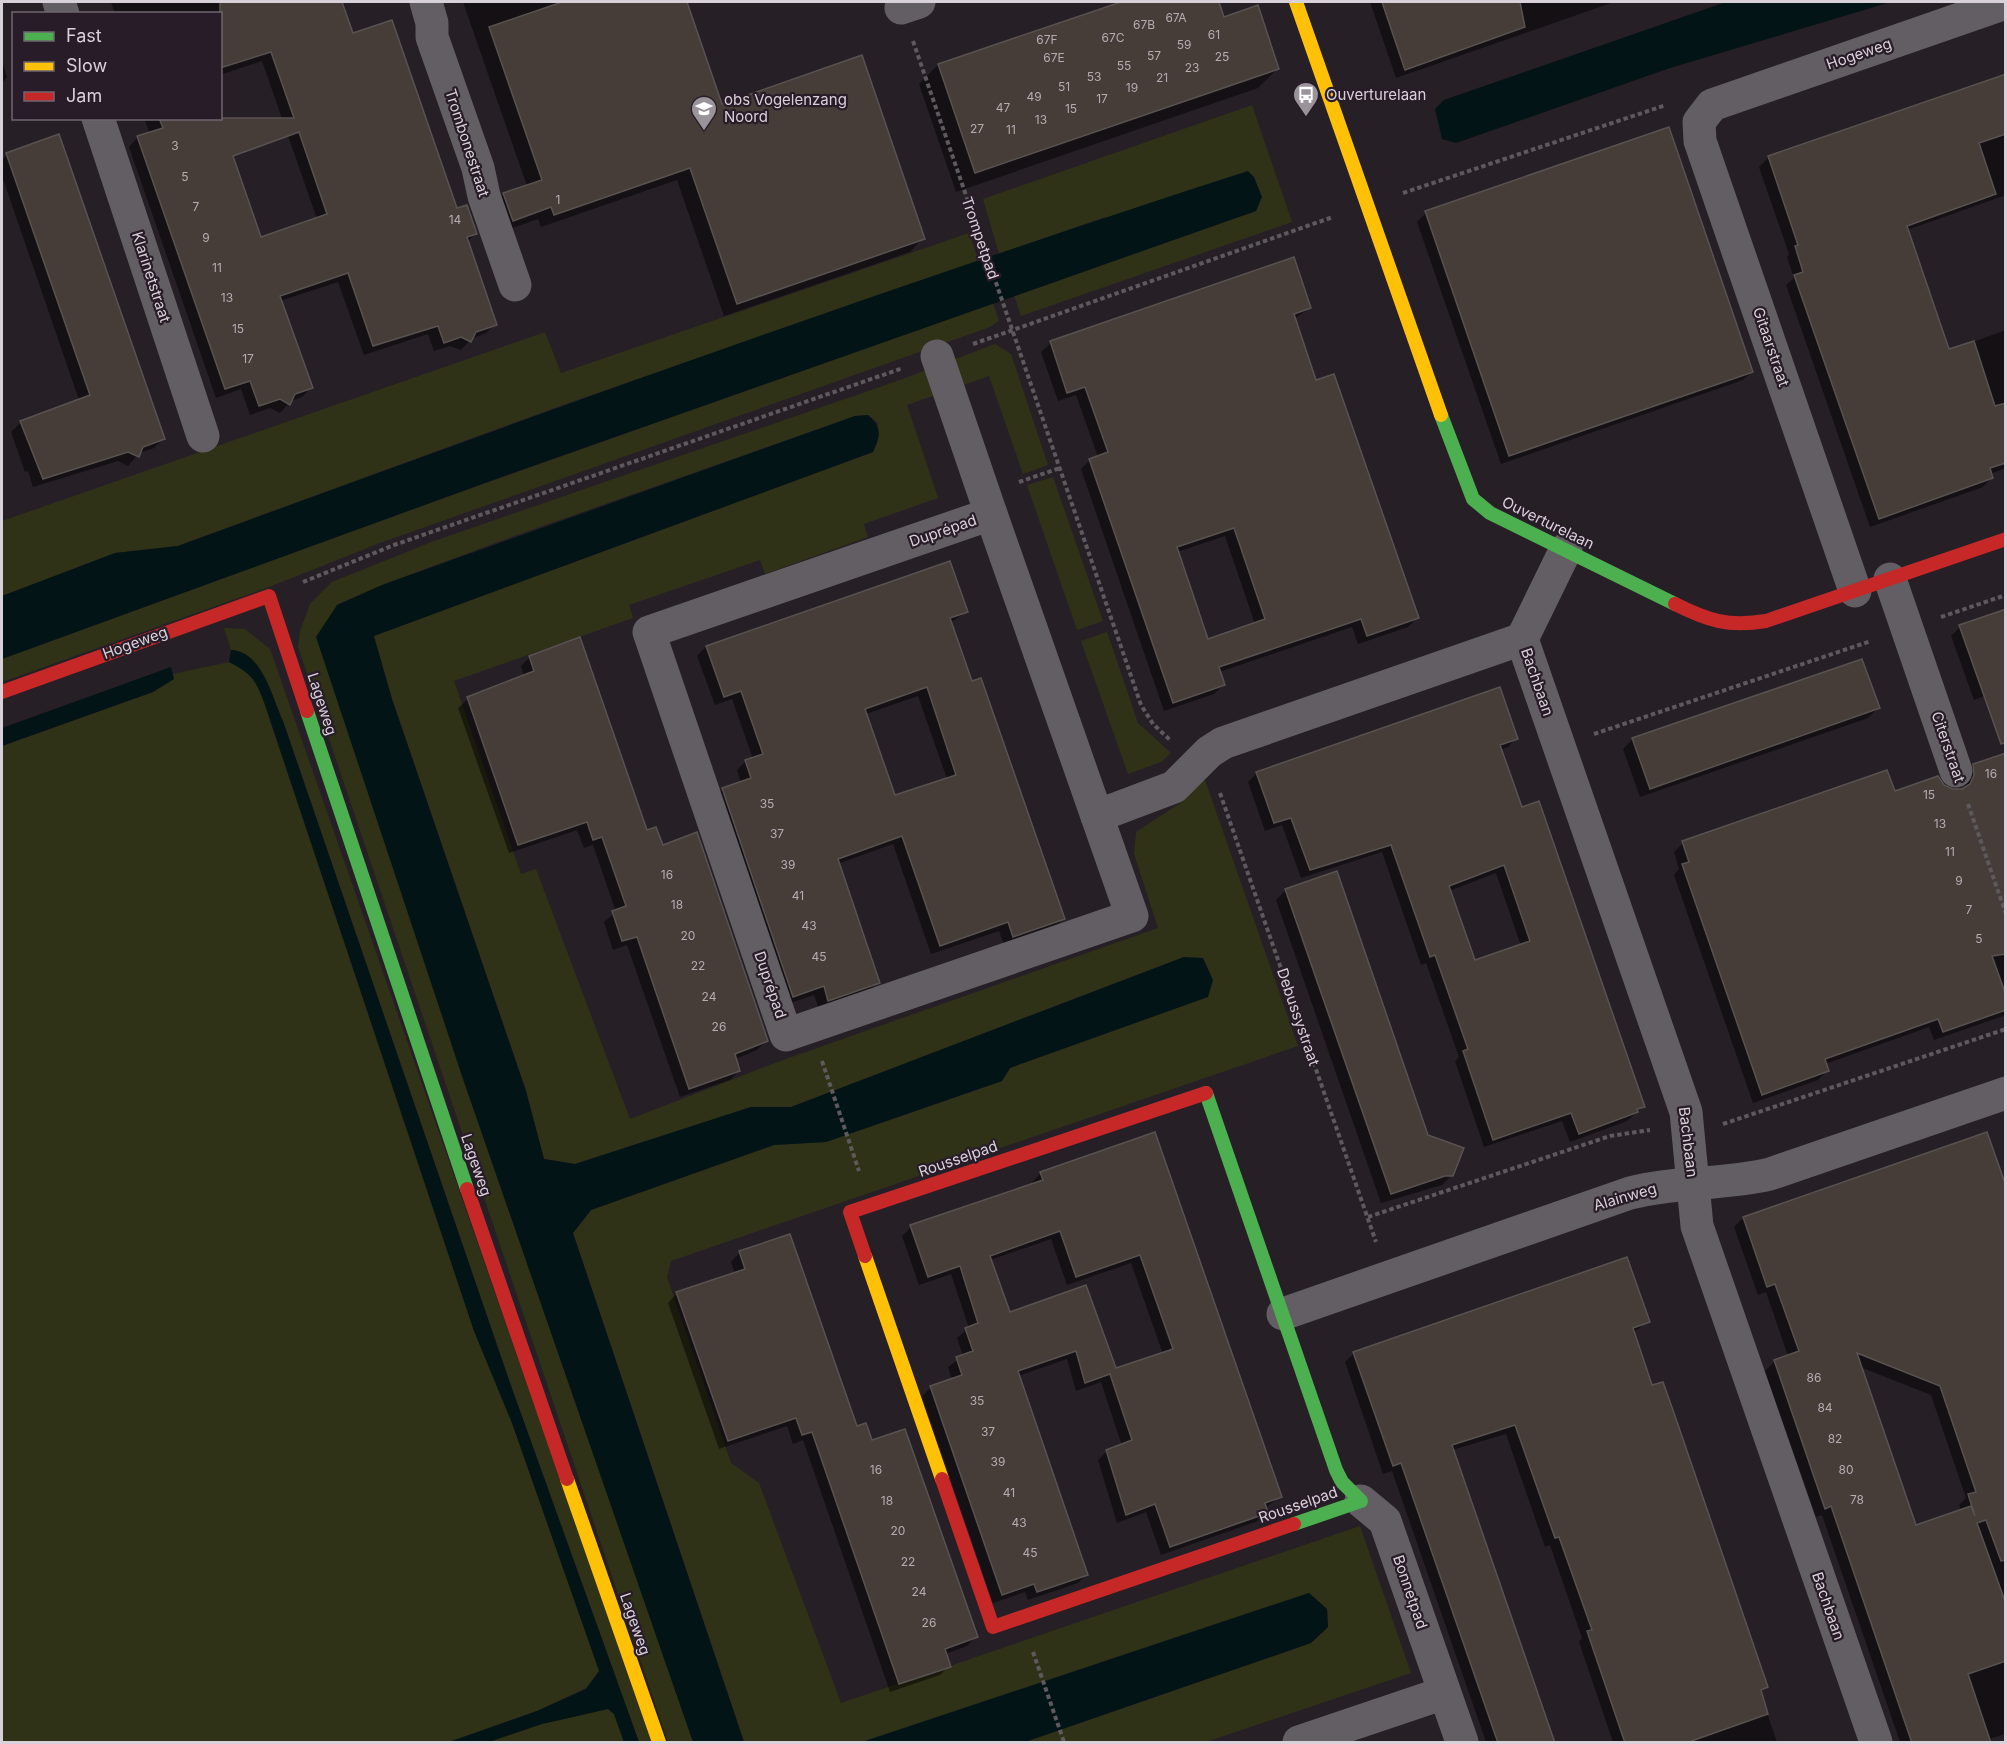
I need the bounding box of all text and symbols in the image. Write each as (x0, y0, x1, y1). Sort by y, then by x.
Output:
house number: 67A (1165, 10, 1187, 25)
legend (12, 12, 222, 120)
house number: 67B (1133, 17, 1155, 32)
text: Fast (66, 25, 102, 46)
house number: 61 (1208, 27, 1220, 42)
house number: 67C (1102, 30, 1125, 45)
house number: 67F (1036, 32, 1058, 47)
street label: Hogeweg (1824, 34, 1894, 74)
house number: 59 (1177, 37, 1191, 52)
house number: 57 (1147, 48, 1161, 63)
house number: 25 (1215, 49, 1229, 64)
house number: 67E (1043, 50, 1065, 65)
text: Slow (66, 55, 107, 76)
house number: 55 (1117, 58, 1131, 73)
house number: 23 (1185, 60, 1199, 75)
house number: 53 (1087, 69, 1101, 84)
house number: 21 (1156, 70, 1168, 85)
house number: 51 (1058, 79, 1070, 94)
house number: 19 (1126, 80, 1138, 95)
bus stop icon: Ouverturelaan (1291, 80, 1321, 118)
text: Jam (66, 85, 102, 106)
place label: Ouverturelaan (1326, 85, 1426, 104)
street label: Trombonestraat (441, 86, 494, 199)
house number: 49 (1026, 89, 1042, 104)
place label: obs Vogelenzang Noord (724, 90, 847, 126)
house number: 17 (1096, 91, 1108, 106)
school or university icon: obs Vogelenzang Noord (689, 94, 719, 132)
house number: 47 (996, 100, 1010, 115)
house number: 15 (1065, 101, 1077, 116)
house number: 13 (1035, 112, 1047, 127)
house number: 27 (970, 121, 984, 136)
house number: 11 (1006, 122, 1016, 137)
house number: 3 (171, 138, 179, 153)
house number: 5 (181, 169, 189, 184)
house number: 1 (556, 192, 560, 207)
street label: Trompetpad (957, 194, 1003, 282)
house number: 7 (193, 199, 200, 214)
house number: 14 (449, 212, 462, 227)
street label: Klarinetstraat (128, 229, 175, 325)
house number: 9 (202, 230, 210, 245)
house number: 11 (212, 260, 222, 275)
house number: 13 (221, 290, 233, 305)
street label: Gitaarstraat (1749, 305, 1794, 389)
house number: 15 (232, 321, 244, 336)
house number: 17 (242, 351, 254, 366)
street label: Ouverturelaan (1499, 492, 1597, 553)
street label: Duprépad (907, 510, 979, 551)
street label: Hogeweg (100, 622, 170, 663)
street label: Bachbaan (1517, 645, 1558, 718)
street label: Lageweg (303, 670, 341, 737)
street label: Citerstraat (1927, 709, 1970, 785)
house number: 16 (1985, 766, 1997, 781)
house number: 15 (1923, 787, 1935, 802)
house number: 35 (760, 796, 774, 811)
house number: 13 (1934, 816, 1946, 831)
house number: 37 (770, 826, 784, 841)
house number: 11 (1945, 844, 1955, 859)
house number: 39 (781, 857, 795, 872)
house number: 16 (661, 867, 673, 882)
house number: 9 (1955, 873, 1963, 888)
house number: 41 (792, 888, 804, 903)
house number: 18 (671, 897, 683, 912)
house number: 7 (1966, 902, 1973, 917)
house number: 43 (801, 918, 817, 933)
house number: 20 (681, 928, 695, 943)
house number: 5 (1975, 931, 1983, 946)
street label: Duprépad (750, 949, 791, 1021)
house number: 45 (811, 949, 827, 964)
house number: 22 (691, 958, 705, 973)
street label: Debussystraat (1273, 965, 1324, 1068)
house number: 24 (702, 989, 717, 1004)
house number: 26 (712, 1019, 726, 1034)
street label: Bachbaan (1675, 1106, 1702, 1178)
street label: Lageweg (457, 1131, 496, 1198)
street label: Rousselpad (916, 1136, 1000, 1181)
street label: Alainweg (1591, 1178, 1659, 1215)
house number: 86 (1807, 1370, 1821, 1385)
house number: 35 (970, 1393, 984, 1408)
house number: 84 (1817, 1400, 1833, 1415)
house number: 37 (981, 1424, 995, 1439)
house number: 82 (1828, 1431, 1842, 1446)
house number: 39 (991, 1454, 1005, 1469)
house number: 16 (870, 1462, 882, 1477)
house number: 80 (1839, 1462, 1854, 1477)
street label: Rousselpad (1256, 1482, 1340, 1527)
house number: 41 (1003, 1485, 1015, 1500)
house number: 78 (1850, 1492, 1864, 1507)
house number: 18 (881, 1493, 893, 1508)
house number: 43 (1011, 1515, 1027, 1530)
house number: 20 (891, 1523, 905, 1538)
house number: 45 (1022, 1545, 1038, 1560)
street label: Bonnetpad (1389, 1552, 1432, 1631)
house number: 22 (901, 1554, 915, 1569)
street label: Bachbaan (1808, 1569, 1849, 1642)
house number: 24 (912, 1584, 927, 1599)
street label: Lageweg (616, 1590, 655, 1657)
house number: 26 (922, 1615, 936, 1630)

